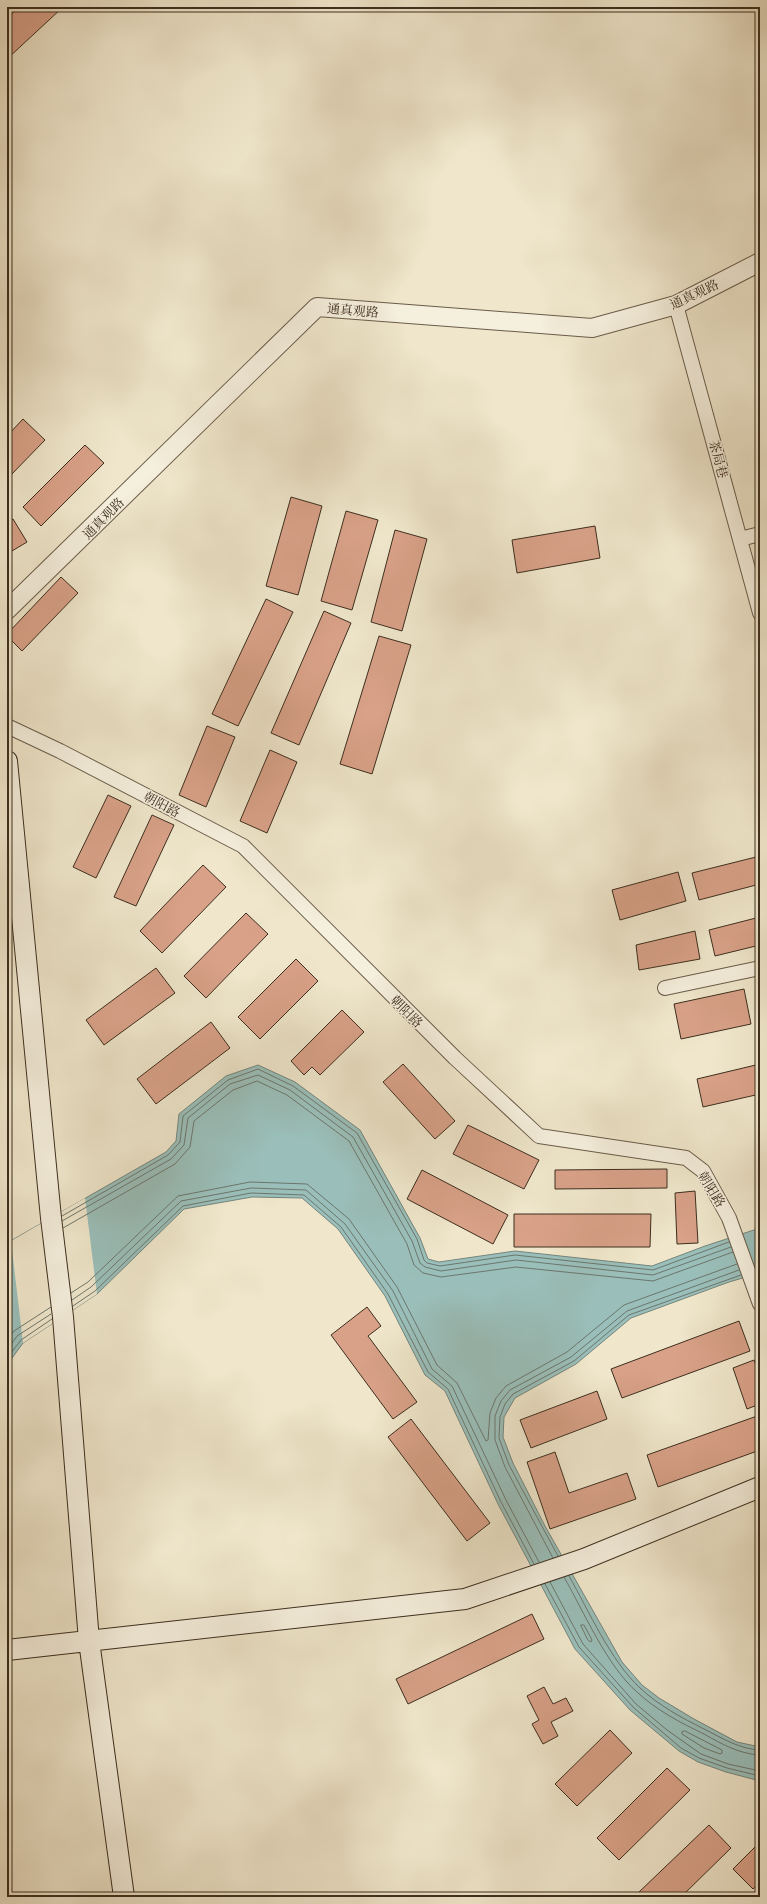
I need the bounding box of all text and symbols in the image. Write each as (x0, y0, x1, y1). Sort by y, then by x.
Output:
street label: 通真观路 (667, 277, 721, 312)
street label: 通真观路 (326, 301, 380, 320)
street label: 茶局巷 (706, 438, 731, 480)
street label: 通真观路 (80, 495, 127, 542)
street label: 朝阳路 (141, 789, 183, 820)
street label: 朝阳路 (388, 992, 426, 1030)
street label: 朝阳路 (695, 1169, 728, 1210)

